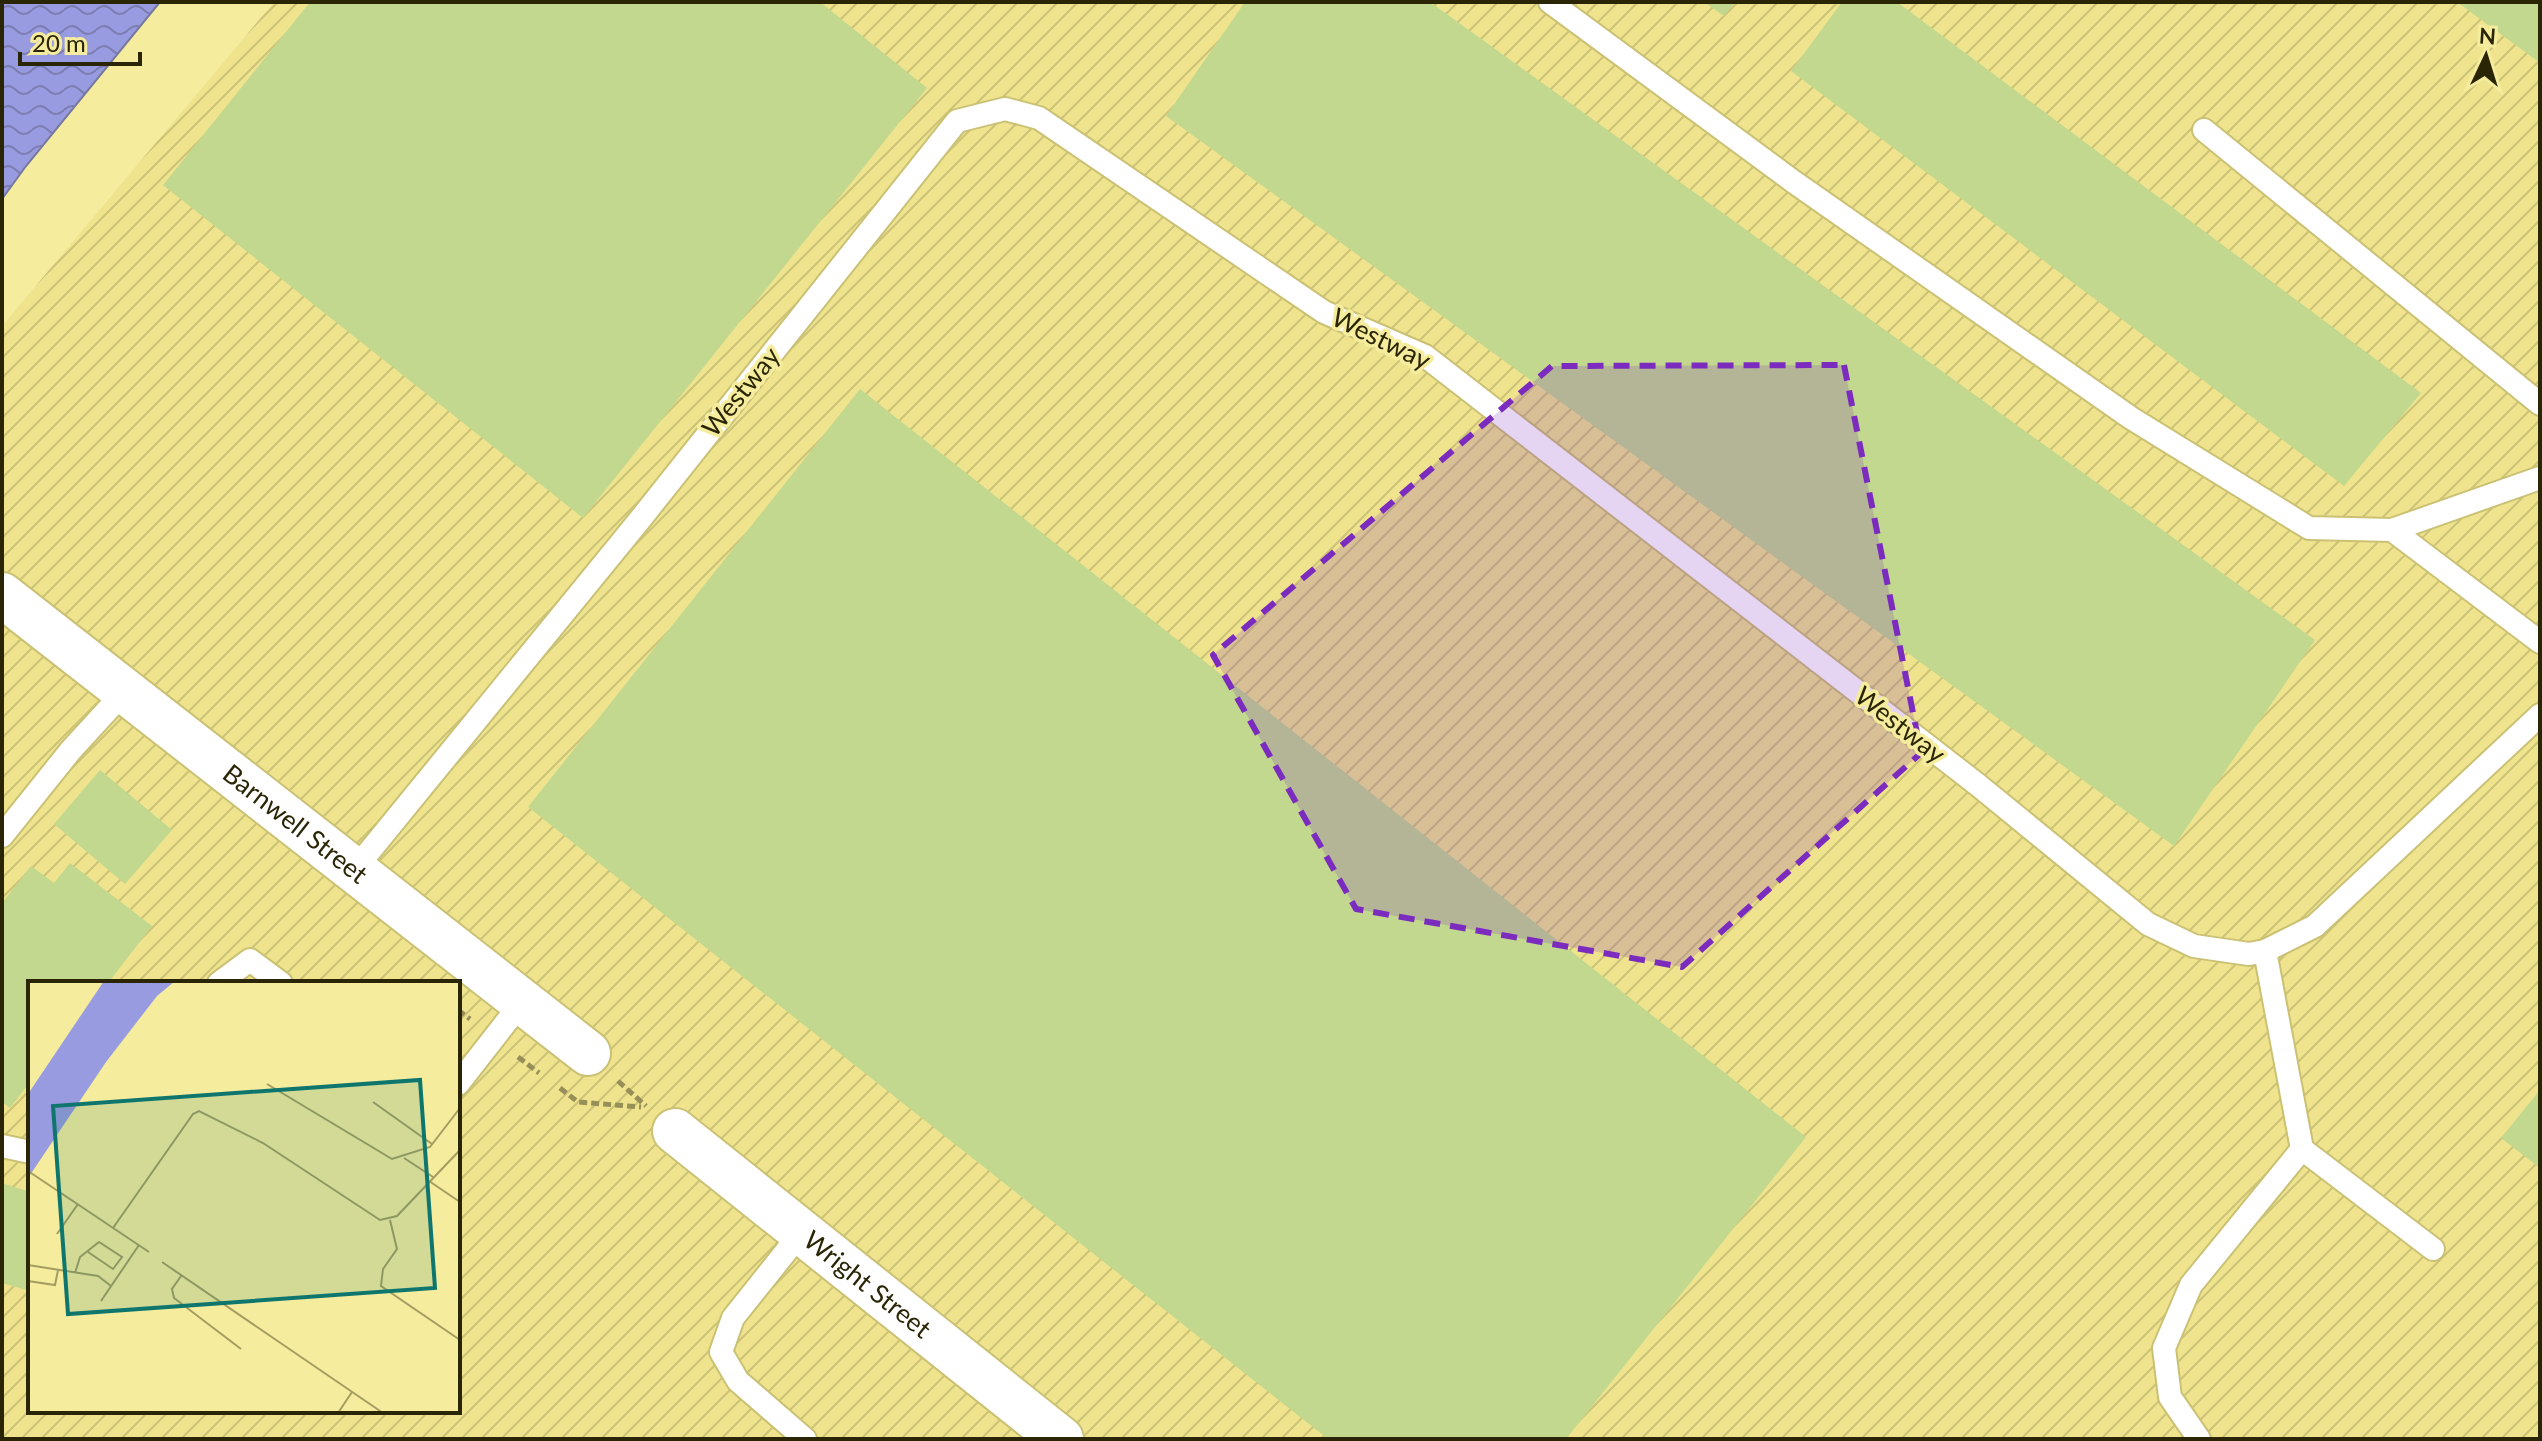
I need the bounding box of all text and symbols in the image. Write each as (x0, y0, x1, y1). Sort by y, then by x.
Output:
scale bar (20, 16, 140, 66)
north arrow (2446, 16, 2526, 96)
text: N (2478, 21, 2497, 50)
text: 20 m (32, 28, 86, 57)
street label: Westway (1327, 300, 1437, 376)
street label: Westway (694, 340, 786, 443)
street label: Westway (1849, 679, 1953, 770)
street label: Barnwell Street (217, 757, 375, 890)
inset map (28, 981, 460, 1413)
street label: Wright Street (798, 1223, 939, 1345)

